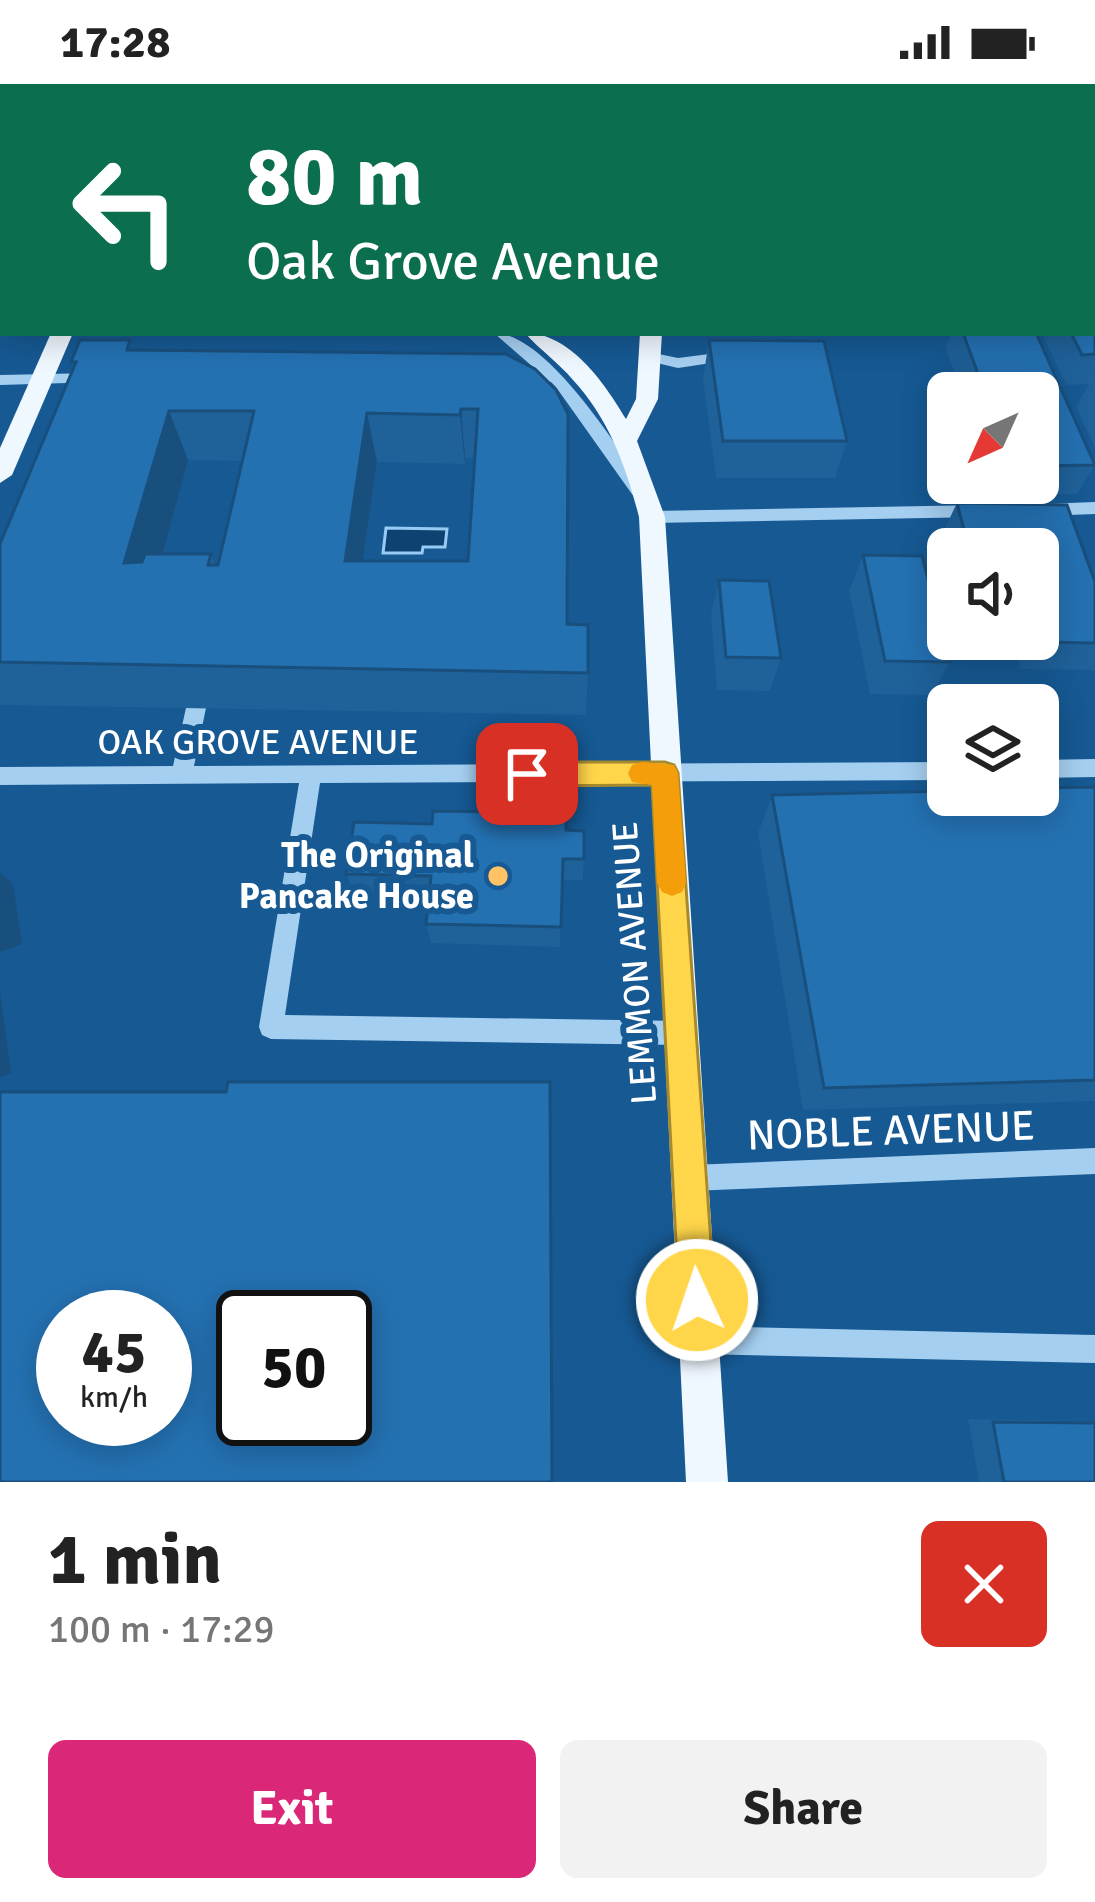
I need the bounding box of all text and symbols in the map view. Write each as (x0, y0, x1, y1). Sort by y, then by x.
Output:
text: 17:28 (60, 15, 170, 70)
text: 80 m (246, 125, 423, 229)
icon: left (48, 132, 204, 288)
text: Oak Grove Avenue (246, 228, 660, 295)
north arrow (927, 372, 1059, 504)
map controls (927, 372, 1059, 816)
button: sound (927, 528, 1059, 660)
button: layers (927, 684, 1059, 816)
street label: OAK GROVE AVENUE (97, 720, 419, 765)
pin (476, 723, 578, 825)
icon: arrive (494, 741, 560, 807)
street label: LEMMON AVENUE (603, 820, 667, 1106)
place label: The Original Pancake House (239, 833, 474, 919)
marker: The Original Pancake House (485, 863, 511, 889)
street label: NOBLE AVENUE (746, 1100, 1036, 1162)
position arrow (634, 1237, 760, 1363)
speed limit sign: 50 (216, 1290, 372, 1446)
text: 45 (82, 1316, 146, 1390)
text: km/h (80, 1379, 148, 1416)
text: 1 min (48, 1515, 222, 1604)
button: close (921, 1521, 1047, 1647)
text: 100 m · 17:29 (48, 1605, 275, 1653)
button: Exit (48, 1740, 536, 1878)
button: Share (560, 1740, 1047, 1878)

